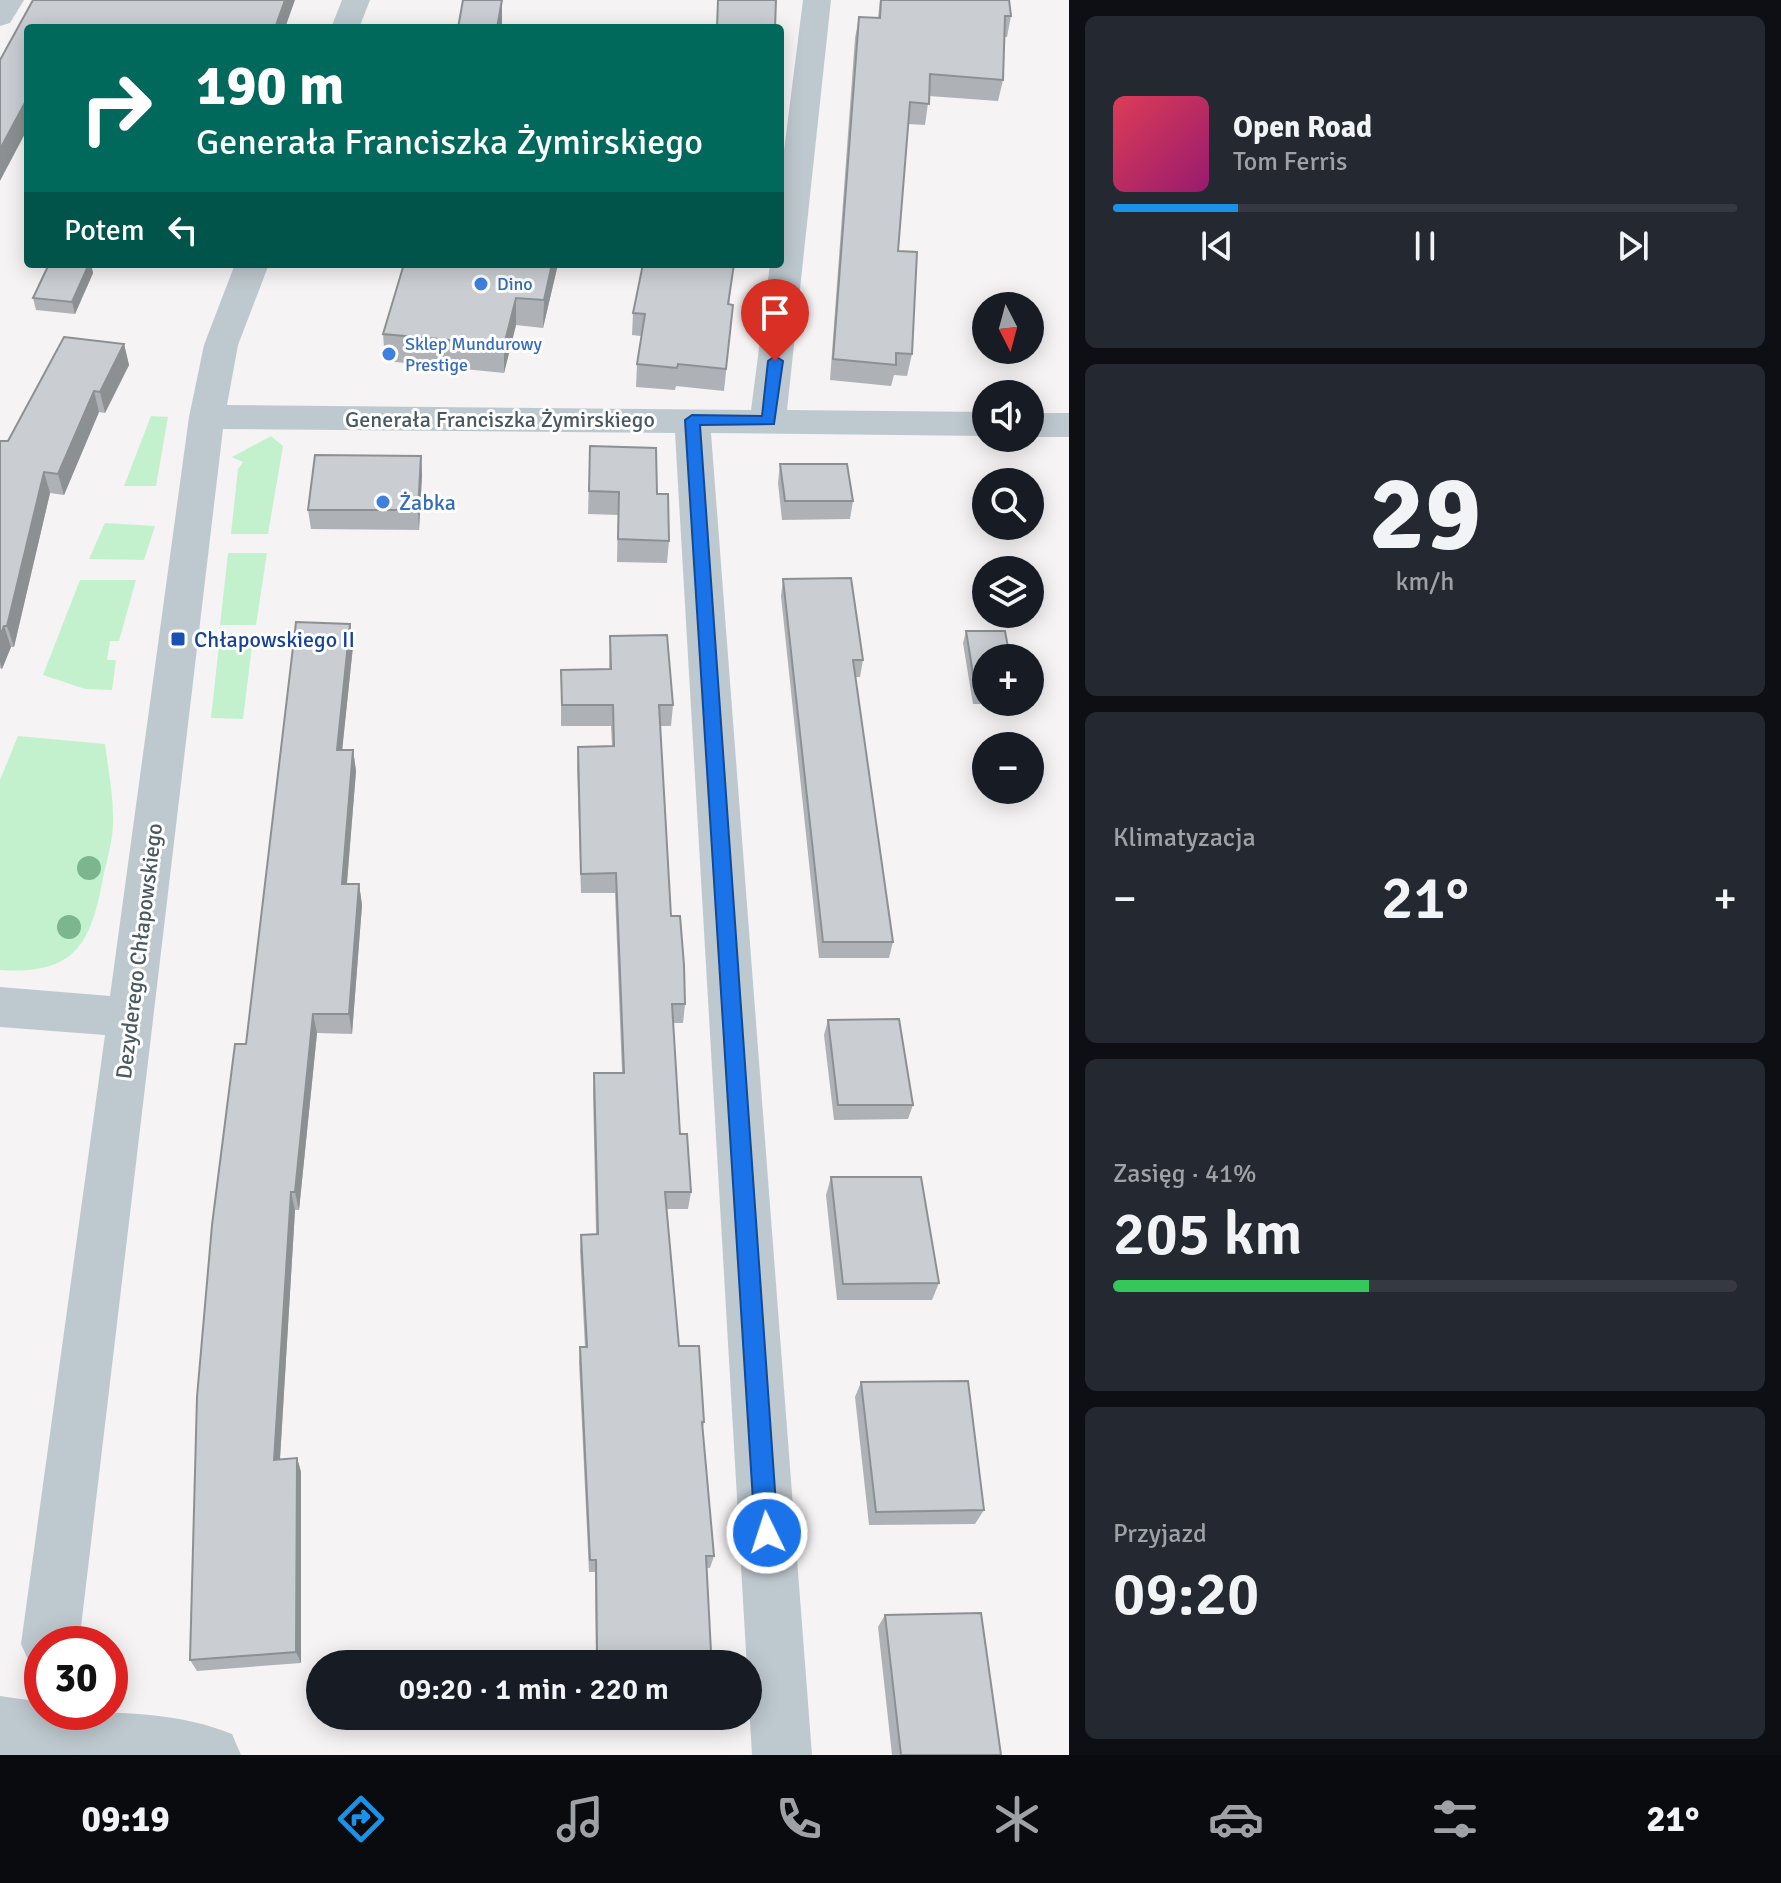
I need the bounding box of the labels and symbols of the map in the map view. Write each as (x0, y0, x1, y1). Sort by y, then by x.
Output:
place label: Dino (497, 273, 533, 295)
marker: Dino (472, 275, 490, 293)
pin (741, 279, 809, 361)
north arrow (972, 292, 1044, 364)
place label: Sklep Mundurowy Prestige (405, 333, 542, 376)
marker: Sklep Mundurowy Prestige (380, 345, 398, 363)
street label: Generała Franciszka Żymirskiego (345, 406, 655, 433)
place label: Żabka (399, 489, 456, 516)
marker: Żabka (374, 493, 392, 511)
place label: Chłapowskiego II (194, 626, 355, 653)
marker: Chłapowskiego II (169, 630, 187, 648)
street label: Dezyderego Chłapowskiego (110, 822, 168, 1080)
position arrow (725, 1491, 809, 1575)
speed limit sign: 30 (24, 1626, 128, 1730)

